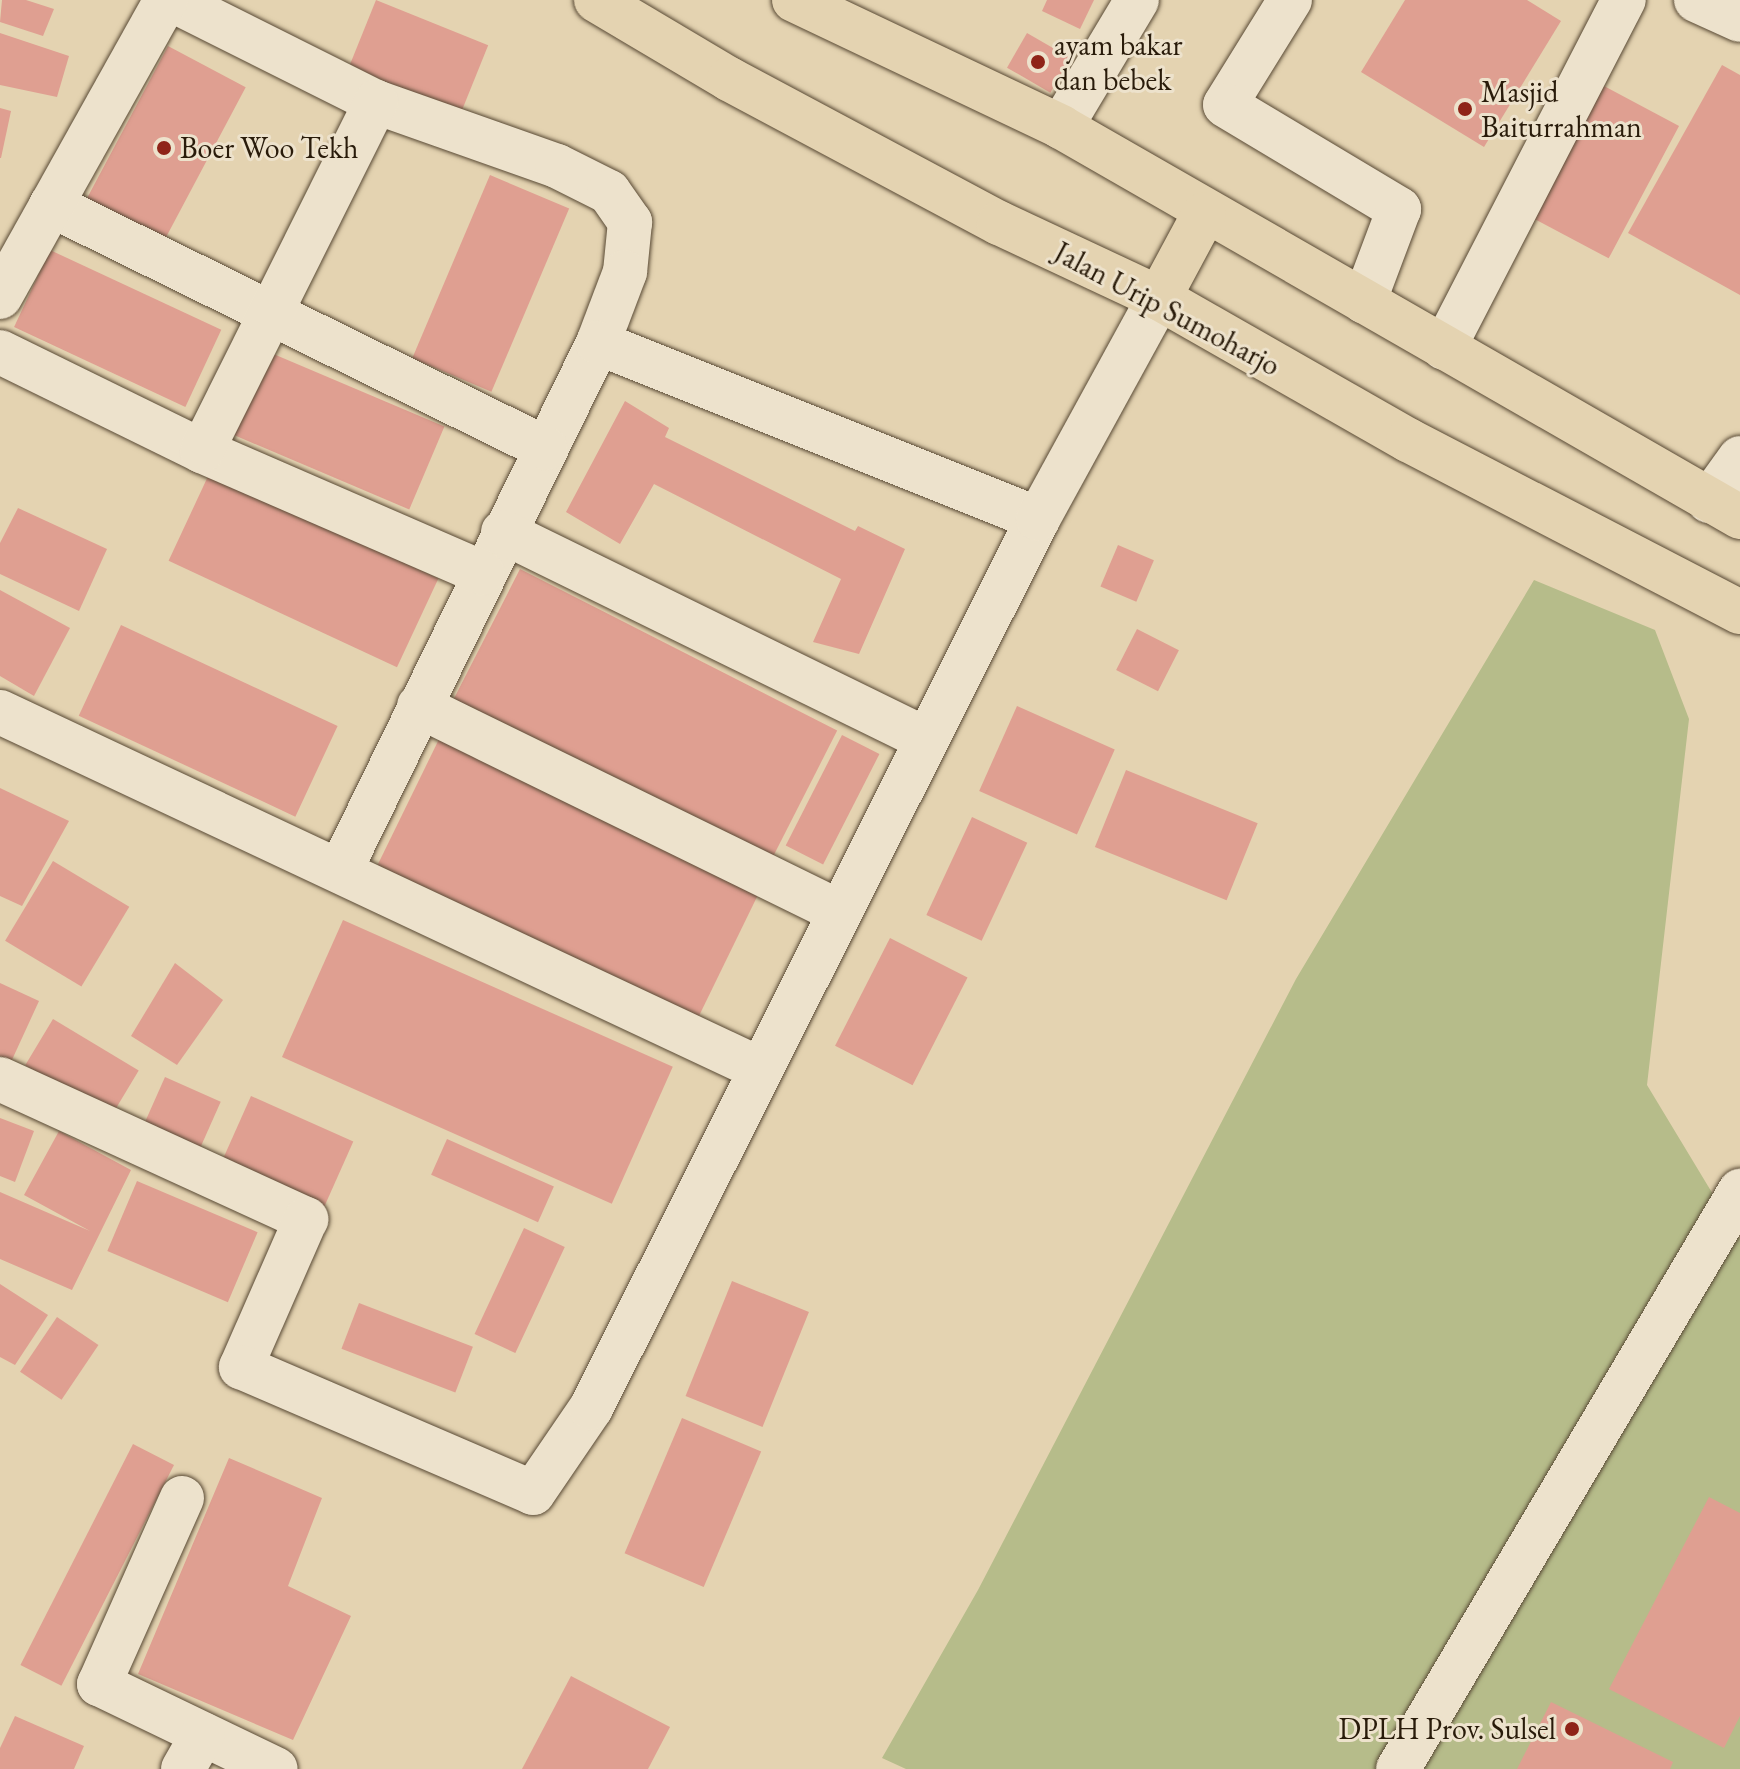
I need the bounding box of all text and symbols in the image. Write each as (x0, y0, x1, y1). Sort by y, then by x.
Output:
place label: ayam bakar dan bebek (1054, 27, 1183, 98)
marker: ayam bakar dan bebek (1029, 53, 1047, 71)
place label: Masjid Baiturrahman (1481, 74, 1642, 144)
marker: Masjid Baiturrahman (1456, 100, 1474, 118)
place label: Boer Woo Tekh (180, 130, 359, 166)
marker: Boer Woo Tekh (155, 139, 173, 157)
street label: Jalan Urip Sumoharjo (1048, 234, 1286, 384)
place label: DPLH Prov. Sulsel (1339, 1711, 1556, 1747)
marker: DPLH Prov. Sulsel (1563, 1720, 1581, 1738)

